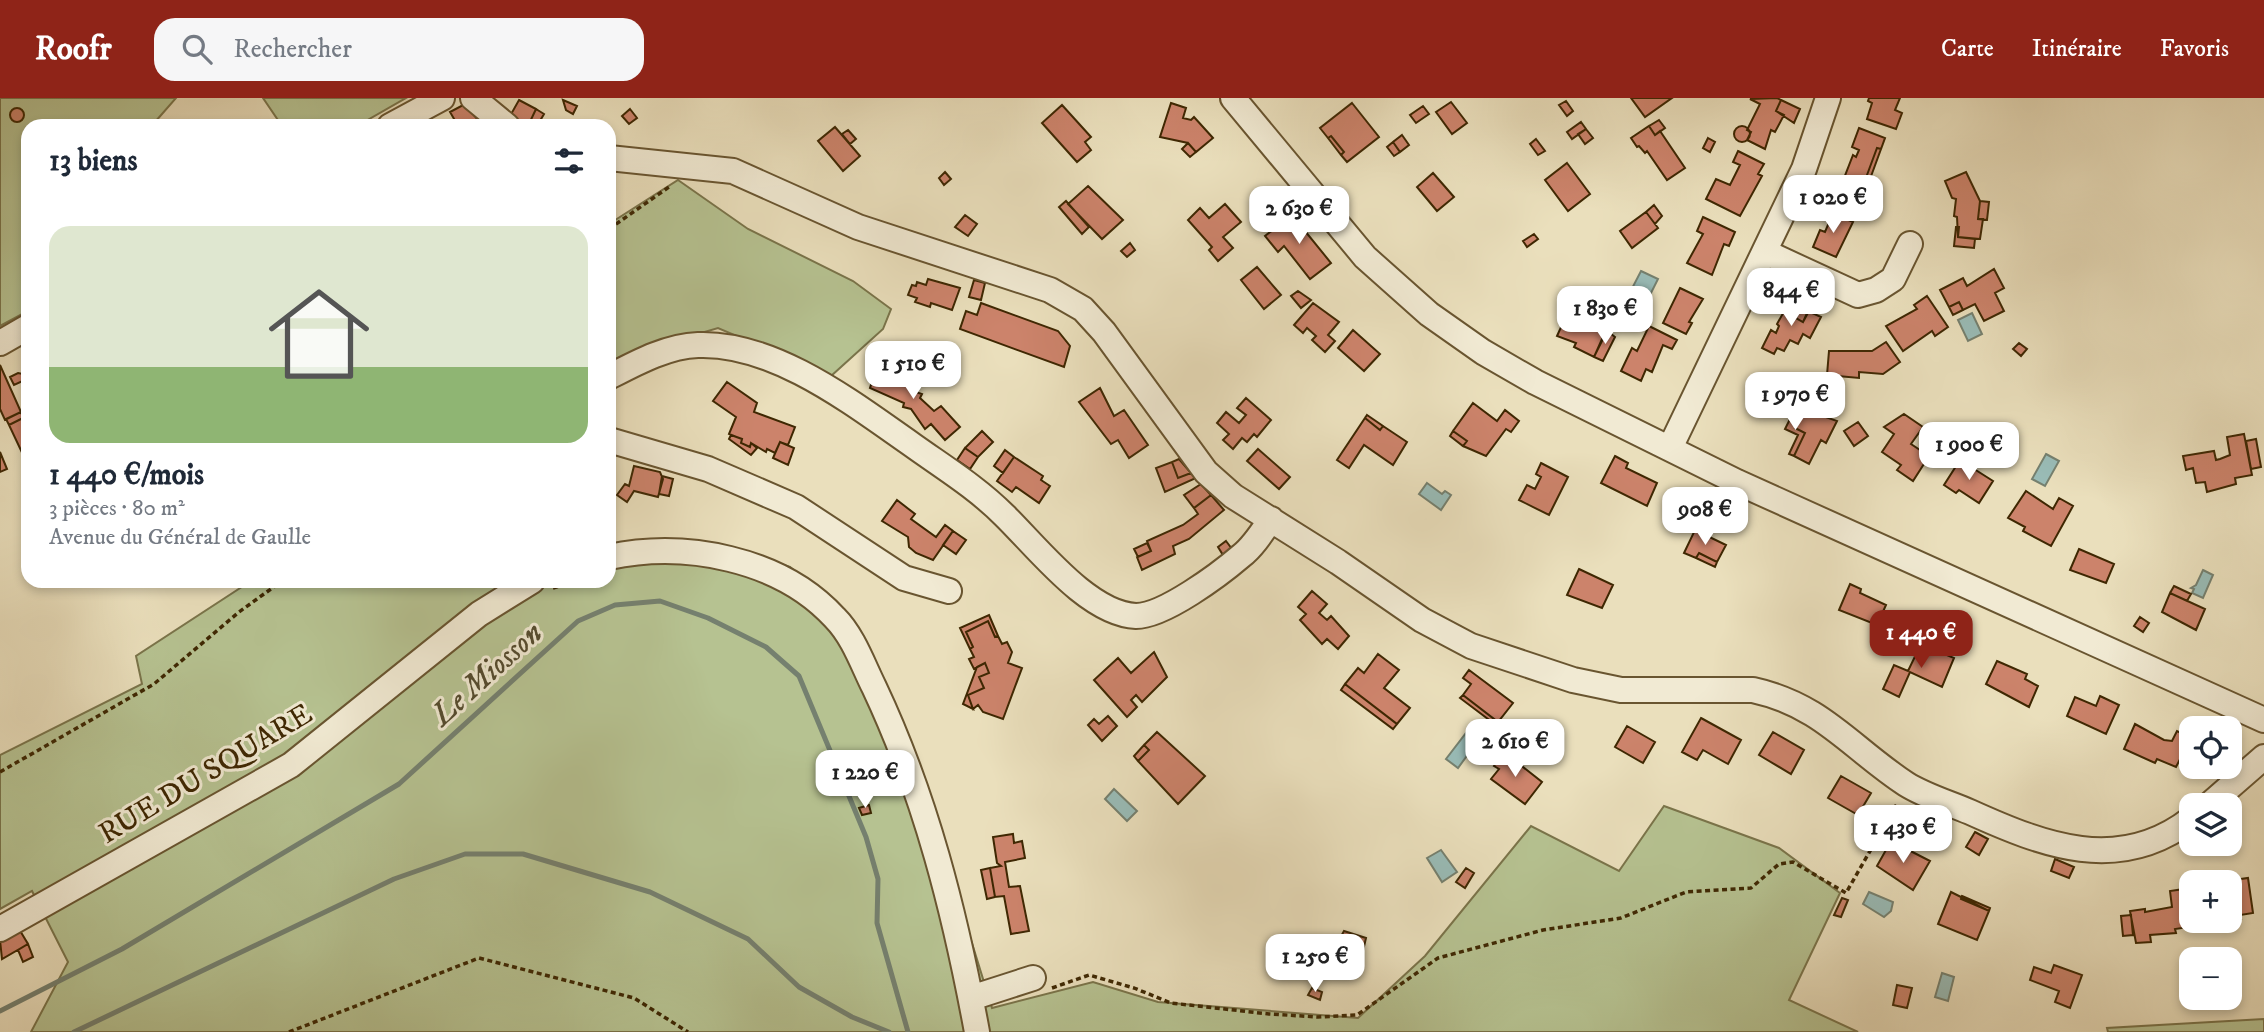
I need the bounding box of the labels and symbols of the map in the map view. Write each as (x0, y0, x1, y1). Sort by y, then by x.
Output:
pin: 1 020 € (1768, 176, 1898, 235)
pin: 2 630 € (1234, 186, 1364, 246)
pin: 844 € (1742, 268, 1840, 328)
pin: 1 830 € (1540, 286, 1670, 346)
pin: 1 510 € (848, 342, 978, 401)
pin: 1 970 € (1730, 372, 1860, 432)
pin: 1 900 € (1904, 422, 2034, 482)
pin: 908 € (1656, 488, 1754, 547)
pin: 1 440 € (1856, 610, 1986, 670)
water label: Le Miosson (422, 614, 552, 736)
street label: RUE DU SQUARE (92, 696, 319, 853)
pin: 2 610 € (1450, 720, 1580, 779)
pin: 1 220 € (800, 750, 930, 810)
pin: 1 430 € (1838, 806, 1968, 865)
pin: 1 250 € (1250, 934, 1380, 994)

